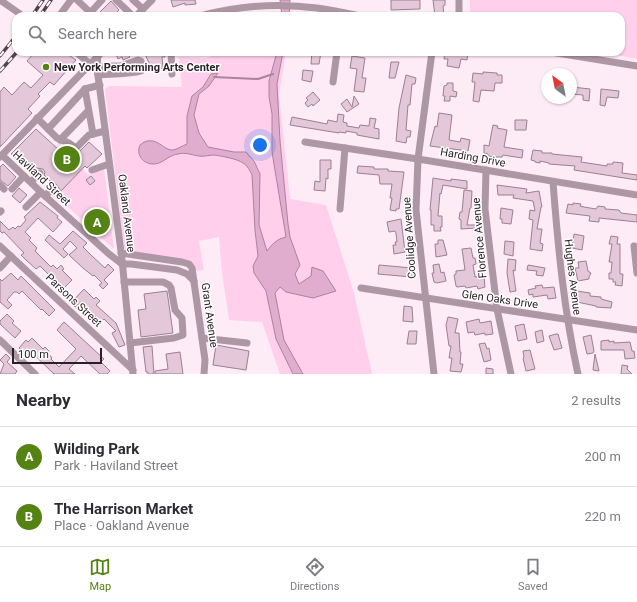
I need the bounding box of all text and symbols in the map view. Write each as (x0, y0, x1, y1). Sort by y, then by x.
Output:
search box (12, 12, 625, 56)
icon: search (26, 23, 48, 45)
text: Search here (58, 25, 137, 43)
place label: New York Performing Arts Center (54, 61, 220, 74)
marker: New York Performing Arts Center (41, 62, 51, 72)
north arrow (541, 68, 577, 104)
your location (250, 135, 270, 155)
pin: B (54, 144, 80, 174)
street label: Harding Drive (439, 145, 507, 170)
street label: Haviland Street (10, 148, 74, 209)
street label: Oakland Avenue (115, 173, 138, 253)
street label: Coolidge Avenue (400, 196, 419, 279)
street label: Florence Avenue (469, 197, 489, 279)
pin: A (84, 207, 110, 237)
street label: Hughes Avenue (561, 238, 584, 316)
street label: Parsons Street (43, 271, 105, 330)
street label: Grant Avenue (199, 282, 221, 348)
street label: Glen Oaks Drive (461, 288, 539, 311)
scale bar (12, 346, 102, 365)
text: 100 m (18, 348, 49, 361)
text: Nearby (16, 390, 71, 410)
text: 2 results (571, 393, 621, 408)
text: Wilding Park (54, 440, 139, 458)
text: A (25, 449, 33, 464)
text: 200 m (584, 449, 621, 464)
text: Park · Haviland Street (54, 458, 178, 473)
text: The Harrison Market (54, 500, 193, 518)
text: B (25, 509, 33, 524)
text: 220 m (584, 509, 621, 524)
text: Place · Oakland Avenue (54, 518, 189, 533)
tab: Map (89, 556, 111, 593)
tab: Directions (290, 556, 339, 593)
tab: Saved (518, 556, 548, 593)

